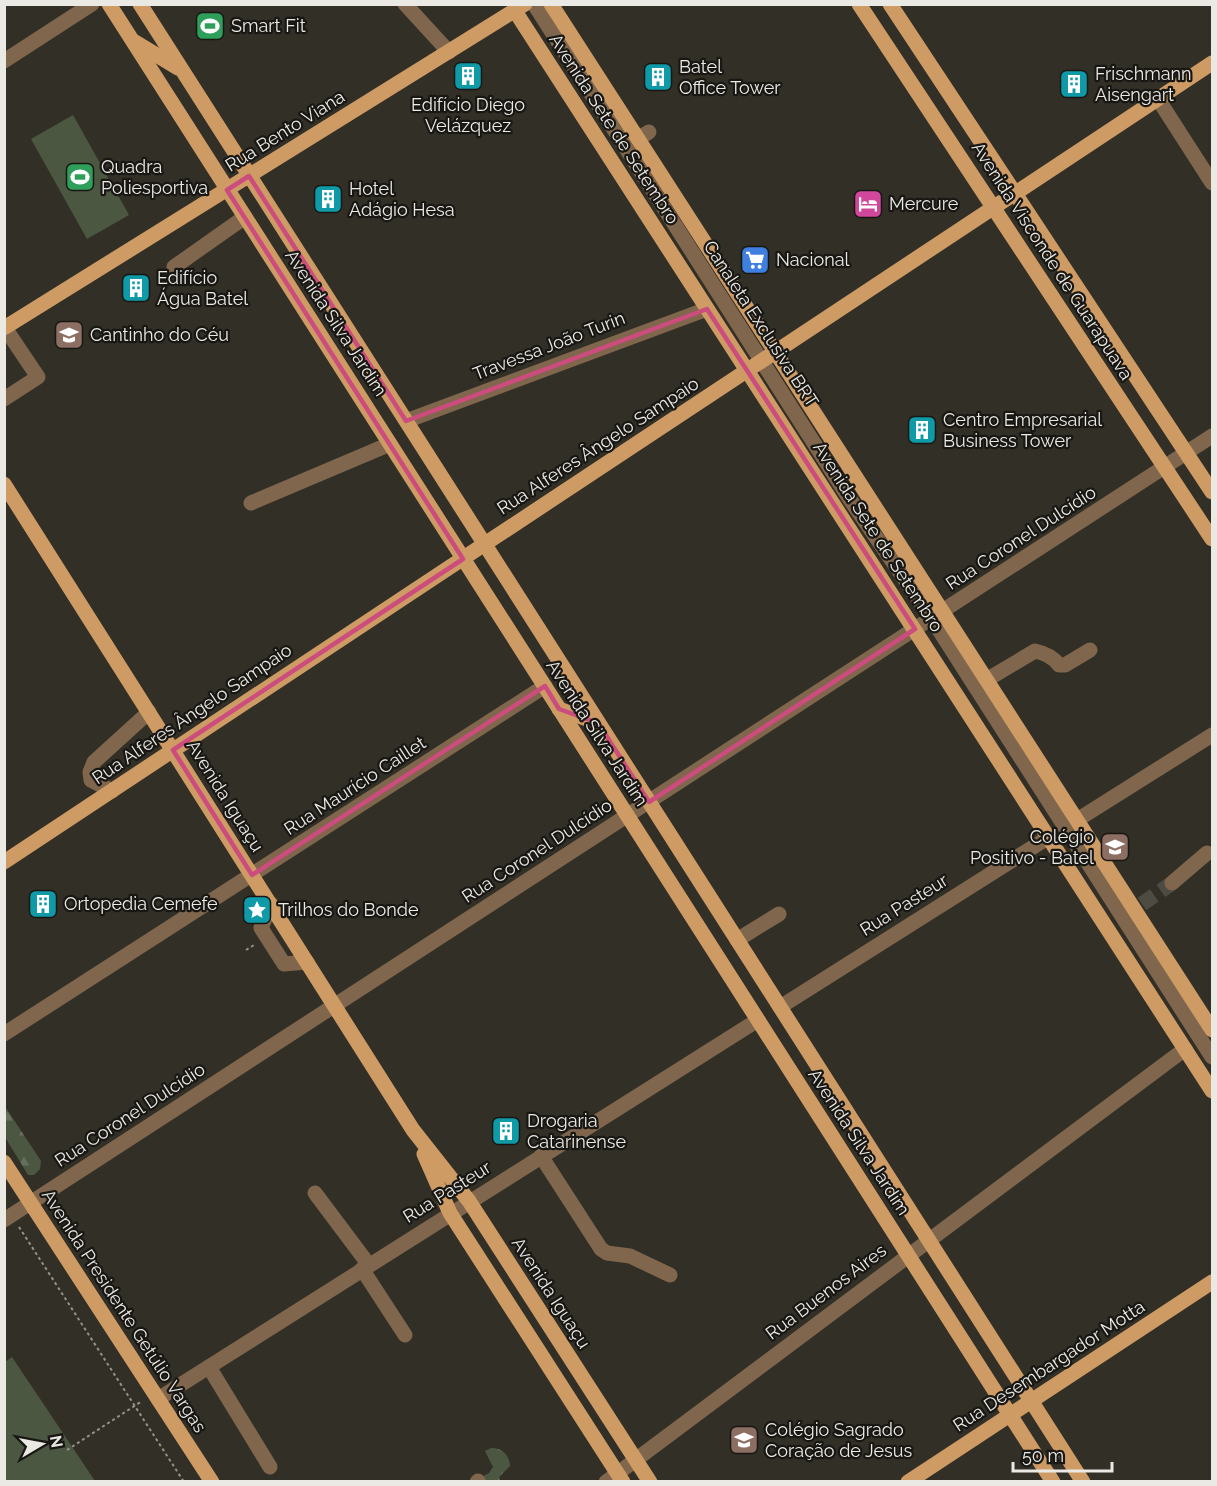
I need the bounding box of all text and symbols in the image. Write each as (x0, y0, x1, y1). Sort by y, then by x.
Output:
sports icon: Smart Fit (194, 10, 226, 42)
place label: Smart Fit (231, 15, 306, 36)
street label: Avenida Sete de Setembro (545, 30, 684, 228)
place label: Batel Office Tower (679, 56, 781, 98)
building icon: Edifício Diego Velázquez (452, 60, 484, 92)
building icon: Batel Office Tower (642, 61, 674, 93)
place label: Frischmann Aisengart (1095, 63, 1192, 105)
building icon: Frischmann Aisengart (1058, 68, 1090, 100)
street label: Rua Bento Viana (221, 86, 348, 176)
place label: Edifício Diego Velázquez (411, 94, 525, 136)
street label: Avenida Visconde de Guarapuava (968, 138, 1137, 384)
place label: Quadra Poliesportiva (101, 156, 208, 198)
sports icon: Quadra Poliesportiva (64, 161, 96, 193)
place label: Hotel Adágio Hesa (349, 178, 454, 220)
building icon: Hotel Adágio Hesa (312, 183, 344, 215)
hotel icon: Mercure (852, 188, 884, 220)
place label: Mercure (889, 193, 959, 214)
street label: Canaleta Exclusiva BRT (700, 237, 823, 411)
supermarket icon: Nacional (739, 244, 771, 276)
street label: Avenida Silva Jardim (281, 246, 392, 400)
place label: Nacional (776, 249, 849, 270)
place label: Edifício Água Batel (157, 267, 248, 309)
building icon: Edifício Água Batel (120, 272, 152, 304)
street label: Travessa João Turin (470, 307, 628, 384)
school or university icon: Cantinho do Céu (53, 319, 85, 351)
place label: Cantinho do Céu (90, 324, 229, 345)
street label: Rua Alferes Ângelo Sampaio (492, 371, 703, 519)
place label: Centro Empresarial Business Tower (943, 409, 1102, 451)
building icon: Centro Empresarial Business Tower (906, 414, 938, 446)
street label: Avenida Sete de Setembro (809, 438, 948, 636)
street label: Rua Coronel Dulcídio (942, 481, 1100, 594)
street label: Rua Alferes Ângelo Sampaio (87, 638, 296, 788)
street label: Avenida Silva Jardim (542, 656, 653, 810)
street label: Rua Maurício Caillet (280, 732, 429, 839)
street label: Avenida Iguaçu (183, 736, 268, 856)
street label: Rua Coronel Dulcídio (458, 794, 616, 907)
place label: Colégio Positivo - Batel (970, 826, 1094, 868)
school or university icon: Colégio Positivo - Batel (1099, 831, 1131, 863)
street label: Rua Pasteur (856, 869, 952, 940)
building icon: Ortopedia Cemefe (27, 888, 59, 920)
place label: Ortopedia Cemefe (64, 893, 218, 914)
place icon: Trilhos do Bonde (241, 894, 273, 926)
place label: Trilhos do Bonde (278, 899, 419, 920)
street label: Rua Coronel Dulcídio (51, 1058, 209, 1171)
street label: Avenida Silva Jardim (804, 1065, 915, 1219)
place label: Drogaria Catarinense (527, 1110, 626, 1152)
building icon: Drogaria Catarinense (490, 1115, 522, 1147)
street label: Rua Pasteur (399, 1156, 495, 1227)
street label: Avenida Presidente Getúlio Vargas (38, 1185, 211, 1436)
street label: Avenida Iguaçu (508, 1233, 595, 1352)
street label: Rua Buenos Aires (761, 1239, 890, 1344)
street label: Rua Desembargador Motta (949, 1296, 1149, 1435)
north arrow (12, 1414, 72, 1474)
place label: Colégio Sagrado Coração de Jesus (765, 1419, 912, 1461)
school or university icon: Colégio Sagrado Coração de Jesus (728, 1424, 760, 1456)
text: N (46, 1434, 67, 1449)
scale bar (1013, 1435, 1112, 1473)
text: 50 m (1022, 1445, 1064, 1466)

